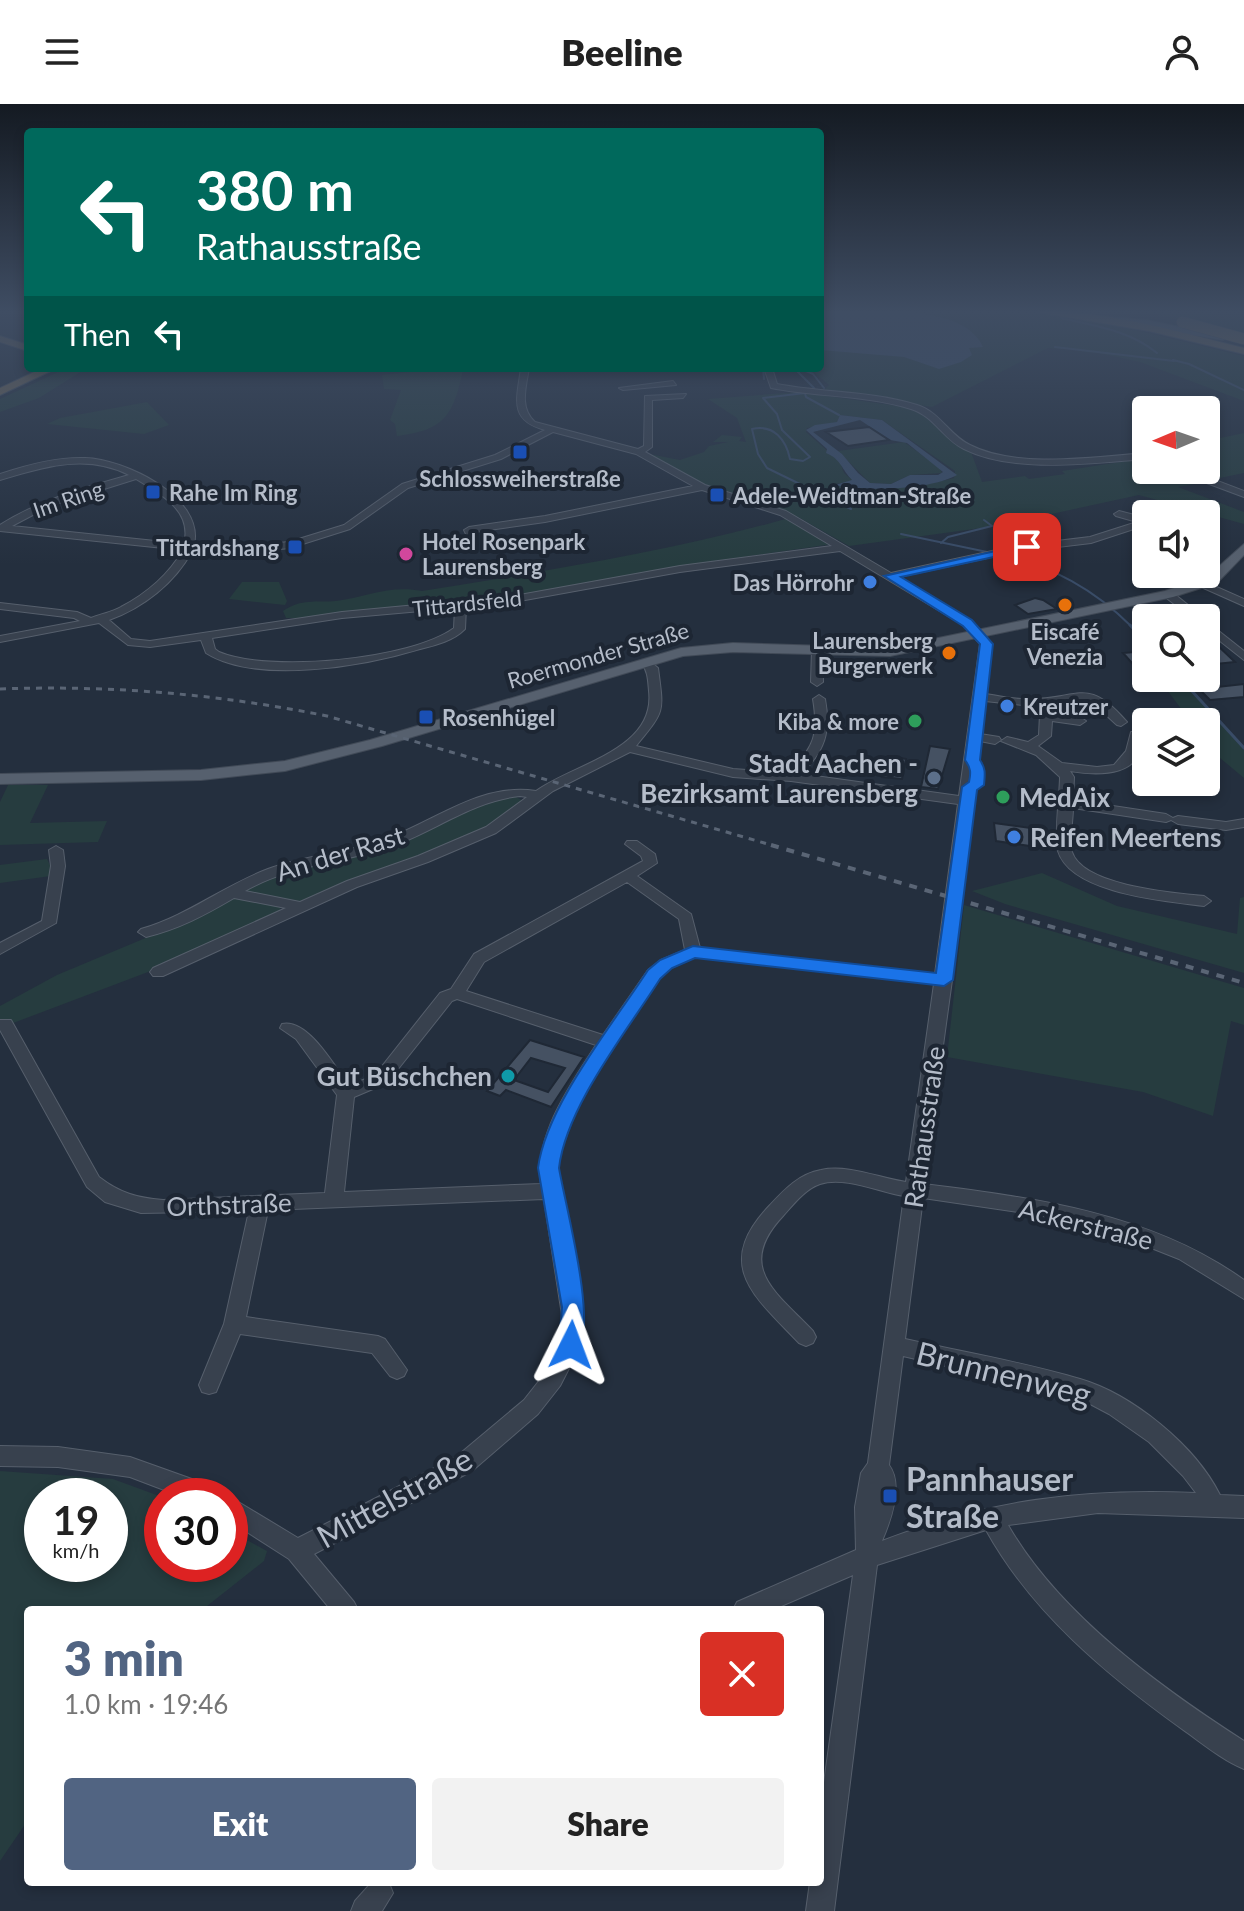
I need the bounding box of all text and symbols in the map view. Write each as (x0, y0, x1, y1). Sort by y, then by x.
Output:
icon: menu (40, 30, 84, 74)
text: Beeline (561, 30, 683, 74)
icon: person (1160, 30, 1204, 74)
text: 380 m (196, 156, 354, 223)
icon: left (64, 160, 168, 264)
text: Rathausstraße (196, 224, 422, 268)
icon: left (147, 312, 191, 356)
text: Then (64, 316, 131, 352)
north arrow (1132, 396, 1220, 484)
map controls (1132, 396, 1220, 796)
marker: Schlossweiherstraße (511, 443, 529, 461)
place label: Schlossweiherstraße (419, 465, 621, 492)
street label: Im Ring (29, 474, 107, 524)
place label: Rahe Im Ring (169, 479, 298, 506)
place label: Adele-Weidtman-Straße (732, 482, 972, 509)
marker: Rahe Im Ring (144, 483, 162, 501)
marker: Adele-Weidtman-Straße (708, 486, 726, 504)
button: sound (1132, 500, 1220, 588)
pin (993, 513, 1061, 581)
icon: arrive (1005, 525, 1049, 569)
place label: Hotel Rosenpark Laurensberg (422, 528, 585, 580)
place label: Tittardshang (156, 534, 279, 561)
marker: Tittardshang (286, 538, 304, 556)
marker: Hotel Rosenpark Laurensberg (397, 545, 415, 563)
place label: Das Hörrohr (733, 569, 855, 596)
marker: Das Hörrohr (861, 573, 879, 591)
street label: Tittardsfeld (411, 584, 523, 622)
marker: Eiscafé Venezia (1056, 596, 1074, 614)
button: search (1132, 604, 1220, 692)
street label: Roermonder Straße (504, 616, 692, 694)
place label: Eiscafé Venezia (1026, 618, 1103, 670)
place label: Laurensberg Burgerwerk (812, 627, 933, 679)
marker: Laurensberg Burgerwerk (940, 644, 958, 662)
place label: Kreutzer (1023, 693, 1109, 720)
marker: Kreutzer (998, 697, 1016, 715)
place label: Rosenhügel (442, 704, 555, 731)
marker: Rosenhügel (417, 708, 435, 726)
place label: Kiba & more (777, 708, 899, 735)
button: layers (1132, 708, 1220, 796)
marker: Kiba & more (906, 712, 924, 730)
place label: Stadt Aachen - Bezirksamt Laurensberg (640, 747, 918, 809)
marker: Stadt Aachen - Bezirksamt Laurensberg (925, 769, 943, 787)
place label: MedAix (1019, 781, 1110, 813)
marker: MedAix (994, 788, 1012, 806)
street label: An der Rast (272, 818, 409, 888)
place label: Reifen Meertens (1030, 821, 1221, 853)
marker: Reifen Meertens (1005, 828, 1023, 846)
street label: Rathausstraße (897, 1044, 951, 1210)
place label: Gut Büschchen (317, 1060, 492, 1092)
marker: Gut Büschchen (499, 1067, 517, 1085)
street label: Orthstraße (166, 1186, 292, 1222)
street label: Ackerstraße (1016, 1192, 1156, 1256)
position arrow (529, 1303, 613, 1387)
street label: Brunnenweg (913, 1332, 1095, 1414)
street label: Mittelstraße (310, 1438, 478, 1556)
place label: Pannhauser Straße (906, 1459, 1073, 1535)
speed limit sign: 30 (144, 1478, 248, 1582)
marker: Pannhauser Straße (881, 1487, 899, 1505)
text: 19 (53, 1496, 99, 1544)
text: km/h (53, 1538, 99, 1562)
text: 3 min (64, 1629, 184, 1686)
button: close (700, 1632, 784, 1716)
text: 1.0 km · 19:46 (64, 1688, 228, 1720)
button: Exit (64, 1778, 416, 1870)
button: Share (432, 1778, 784, 1870)

